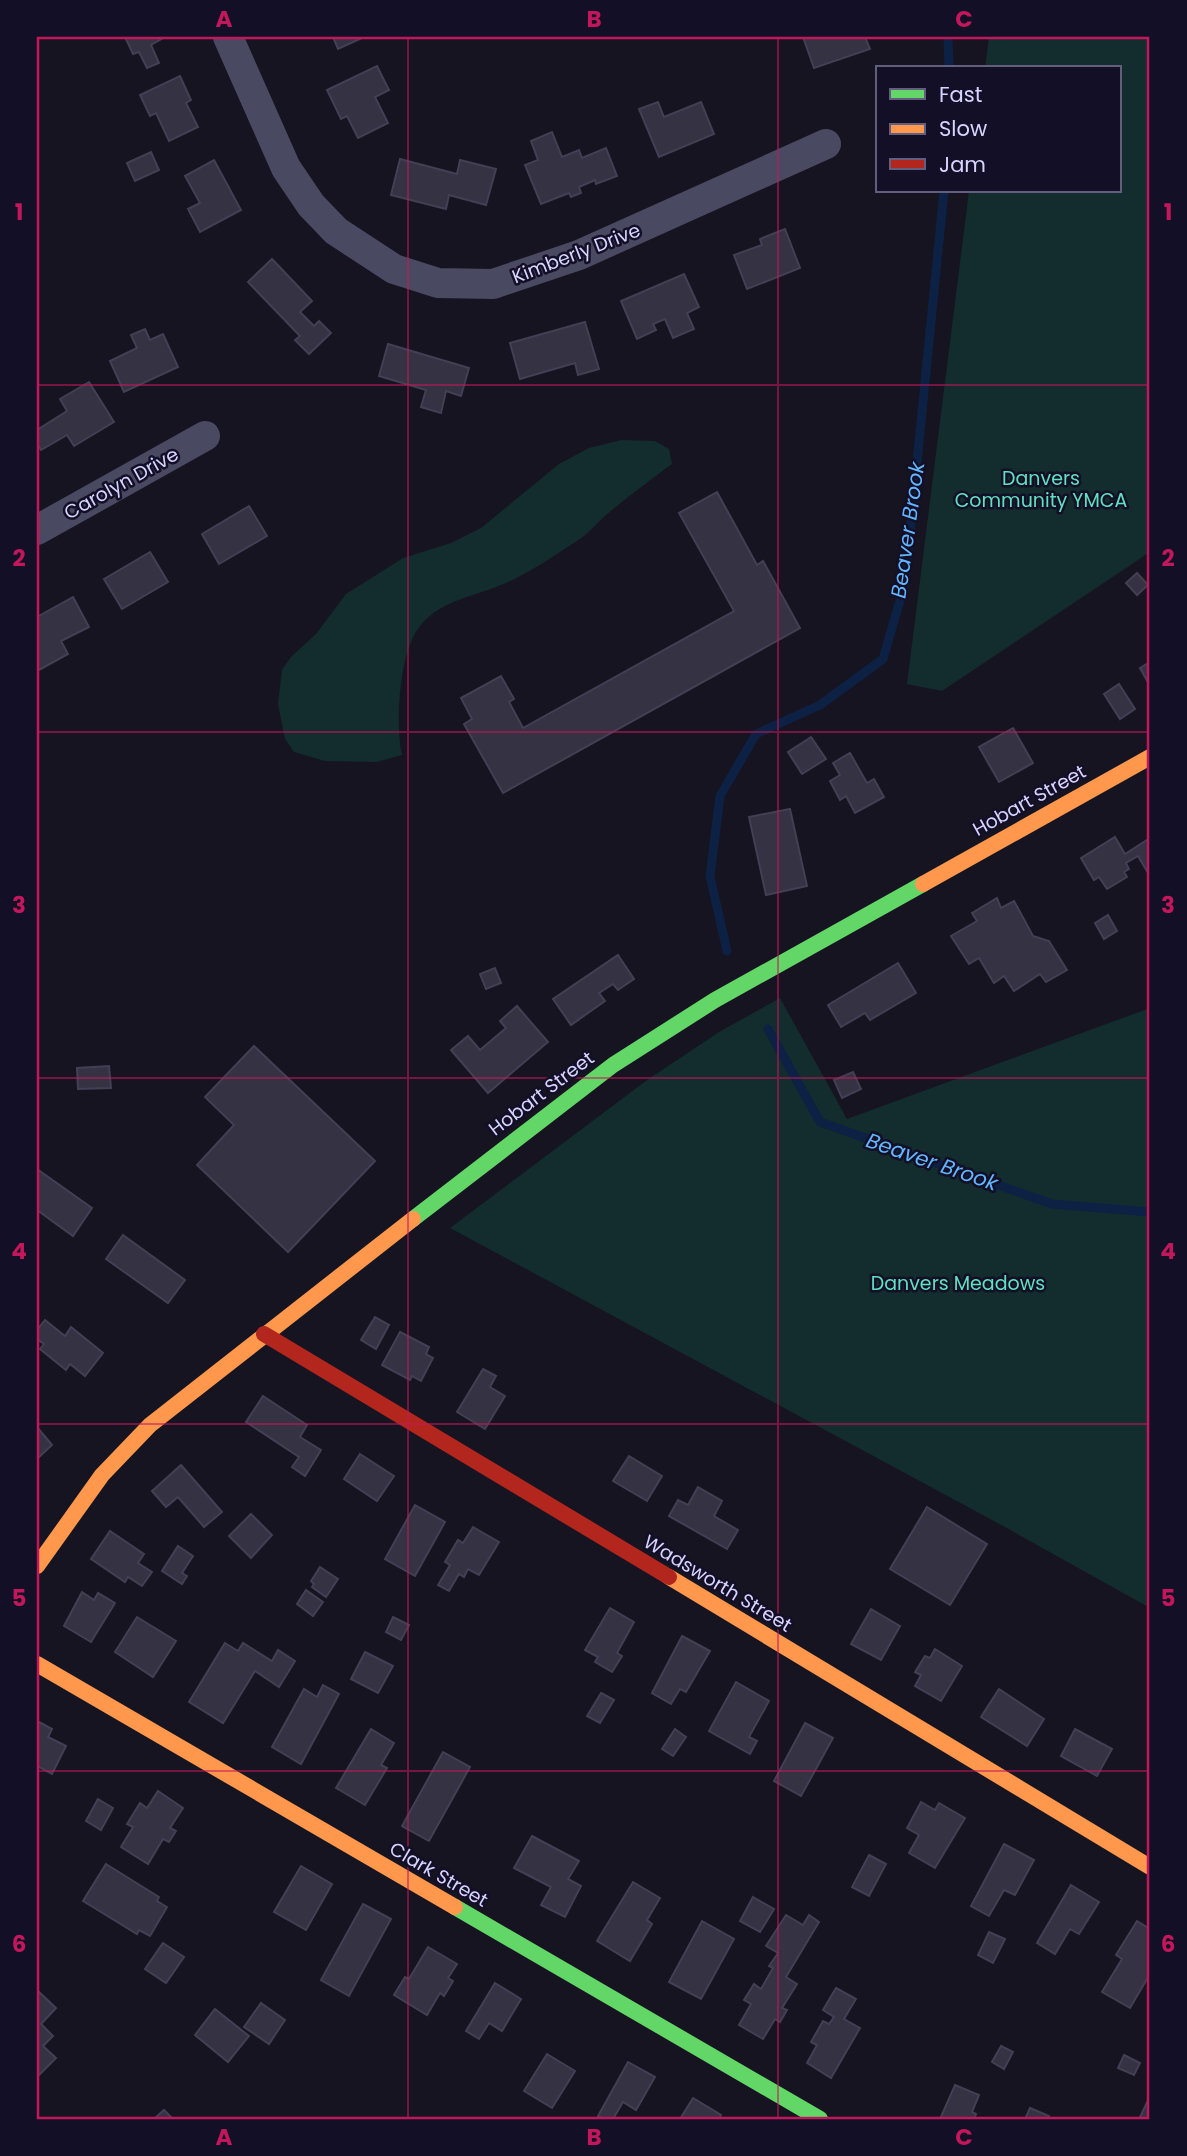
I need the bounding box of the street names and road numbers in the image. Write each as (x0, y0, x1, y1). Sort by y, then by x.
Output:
street label: Kimberly Drive (508, 217, 644, 290)
street label: Carolyn Drive (59, 441, 183, 526)
street label: Hobart Street (968, 758, 1091, 843)
street label: Hobart Street (483, 1045, 600, 1142)
street label: Wadsworth Street (638, 1528, 797, 1639)
street label: Clark Street (384, 1835, 493, 1914)

